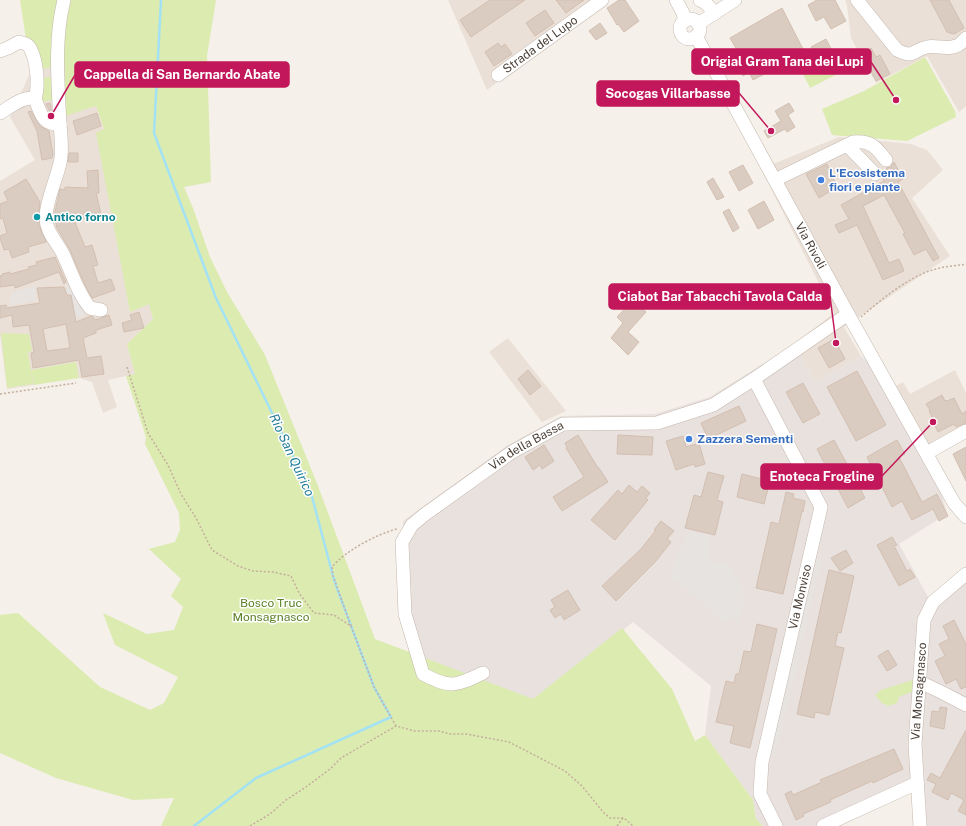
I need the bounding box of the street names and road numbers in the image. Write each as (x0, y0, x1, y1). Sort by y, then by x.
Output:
street label: Strada del Lupo (500, 13, 580, 76)
street label: Via Rivoli (792, 220, 829, 271)
street label: Via della Bassa (486, 418, 566, 473)
street label: Via Monviso (786, 563, 814, 631)
street label: Via Monsagnasco (908, 642, 929, 741)

